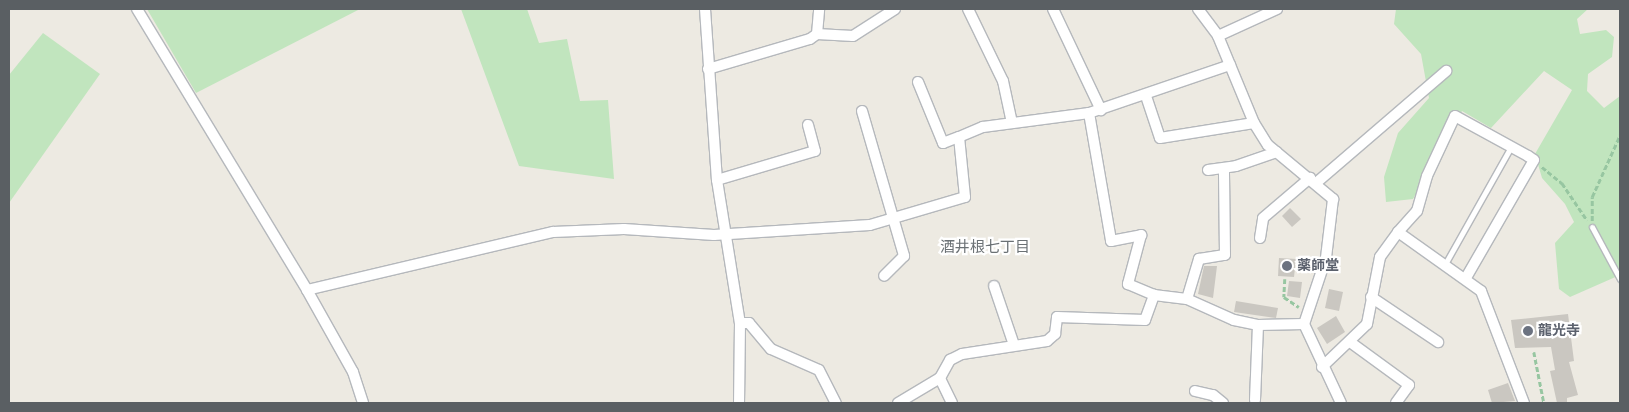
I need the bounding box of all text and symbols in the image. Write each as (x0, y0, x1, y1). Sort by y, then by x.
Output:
district label: 酒井根七丁目 (940, 239, 1030, 257)
place label: 薬師堂 (1297, 258, 1339, 274)
marker: 薬師堂 (1281, 260, 1293, 272)
place label: 龍光寺 (1538, 323, 1580, 339)
marker: 龍光寺 (1522, 325, 1534, 337)

